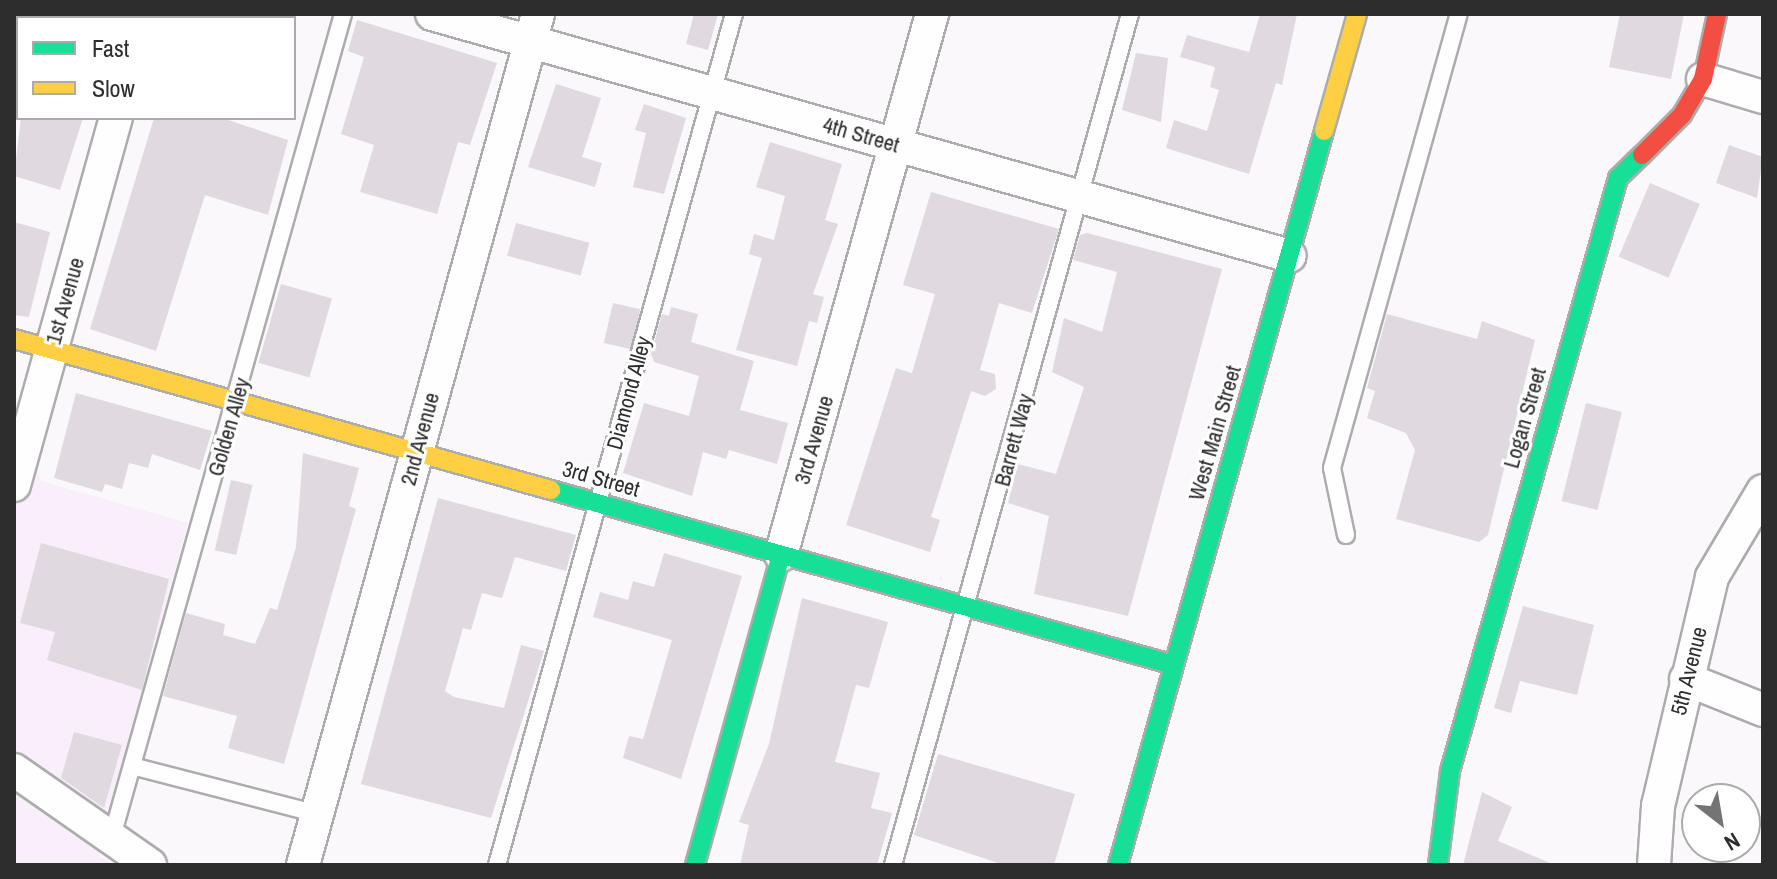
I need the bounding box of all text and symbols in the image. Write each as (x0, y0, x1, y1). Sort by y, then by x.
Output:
legend (16, 16, 296, 120)
text: Fast (92, 32, 129, 64)
text: Slow (92, 72, 135, 104)
street label: 4th Street (820, 112, 902, 158)
street label: 1st Avenue (40, 254, 90, 348)
street label: Diamond Alley (601, 333, 657, 453)
street label: West Main Street (1183, 363, 1247, 503)
street label: Logan Street (1498, 365, 1552, 471)
street label: Golden Alley (202, 374, 256, 480)
street label: 2nd Avenue (395, 389, 445, 489)
street label: Barrett Way (989, 391, 1039, 489)
street label: 3rd Avenue (789, 392, 839, 488)
street label: 3rd Street (559, 455, 643, 503)
street label: 5th Avenue (1665, 624, 1713, 718)
north arrow (1681, 783, 1761, 863)
text: N (1719, 826, 1746, 858)

